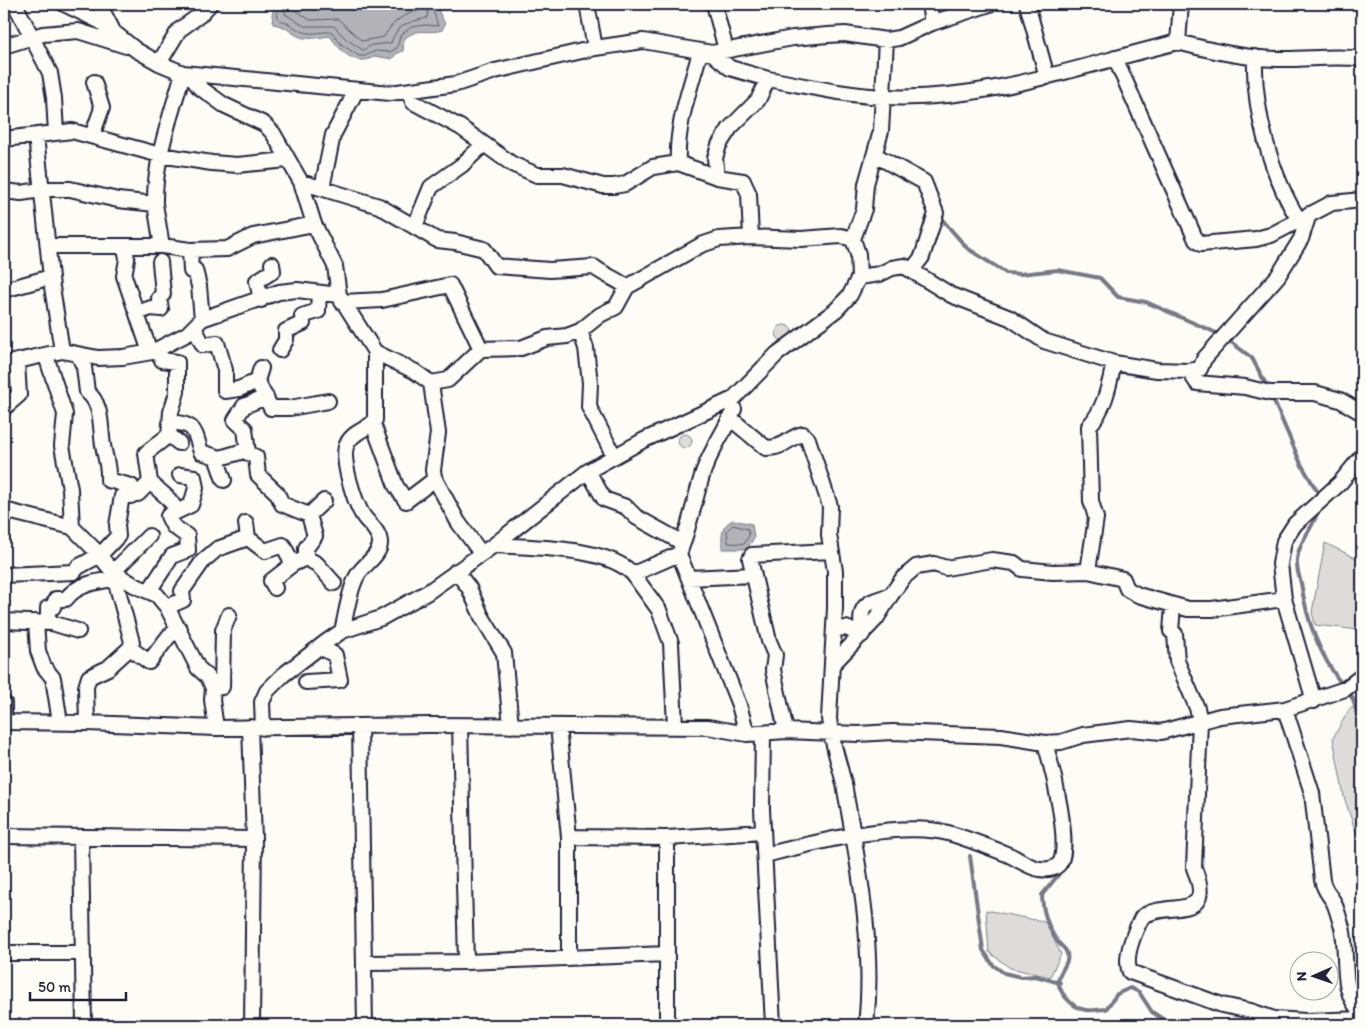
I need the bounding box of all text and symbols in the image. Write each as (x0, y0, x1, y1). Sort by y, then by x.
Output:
north arrow (1288, 952, 1338, 1002)
scale bar (30, 969, 126, 1001)
text: N (1293, 971, 1310, 981)
text: 50 m (38, 978, 71, 996)

